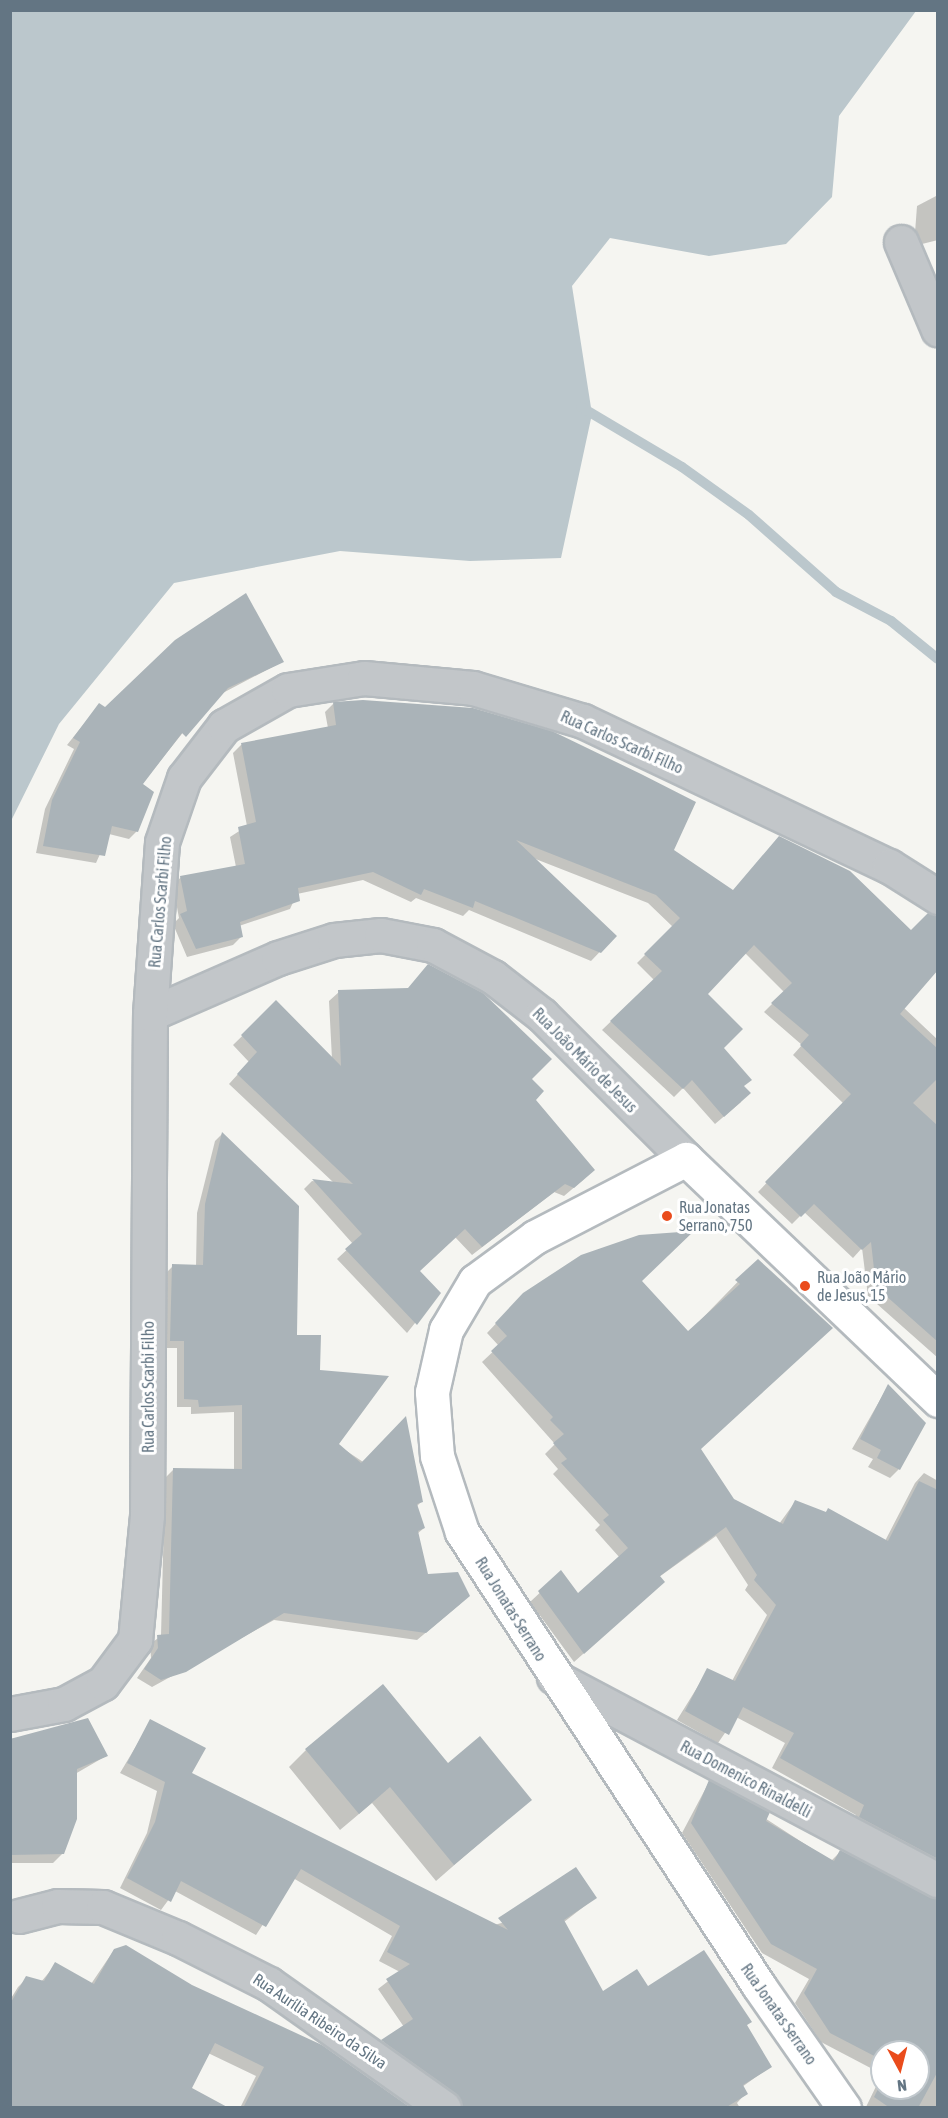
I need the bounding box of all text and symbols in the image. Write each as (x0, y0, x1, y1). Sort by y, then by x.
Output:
street label: Rua Carlos Scarbi Filho (558, 706, 686, 778)
street label: Rua Carlos Scarbi Filho (145, 835, 175, 969)
street label: Rua João Mário de Jesus (529, 1004, 641, 1116)
place label: Rua Jonatas Serrano, 750 (679, 1197, 752, 1235)
marker: Rua Jonatas Serrano, 750 (660, 1209, 674, 1223)
place label: Rua João Mário de Jesus, 15 (817, 1267, 906, 1305)
marker: Rua João Mário de Jesus, 15 (798, 1279, 812, 1293)
street label: Rua Carlos Scarbi Filho (138, 1321, 158, 1453)
street label: Rua Jonatas Serrano (471, 1553, 551, 1665)
street label: Rua Domenico Rinaldelli (677, 1736, 815, 1822)
street label: Rua Jonatas Serrano (737, 1960, 821, 2068)
street label: Rua Aurília Ribeiro da Silva (250, 1969, 390, 2073)
north arrow (870, 2040, 930, 2100)
text: N (896, 2076, 908, 2095)

